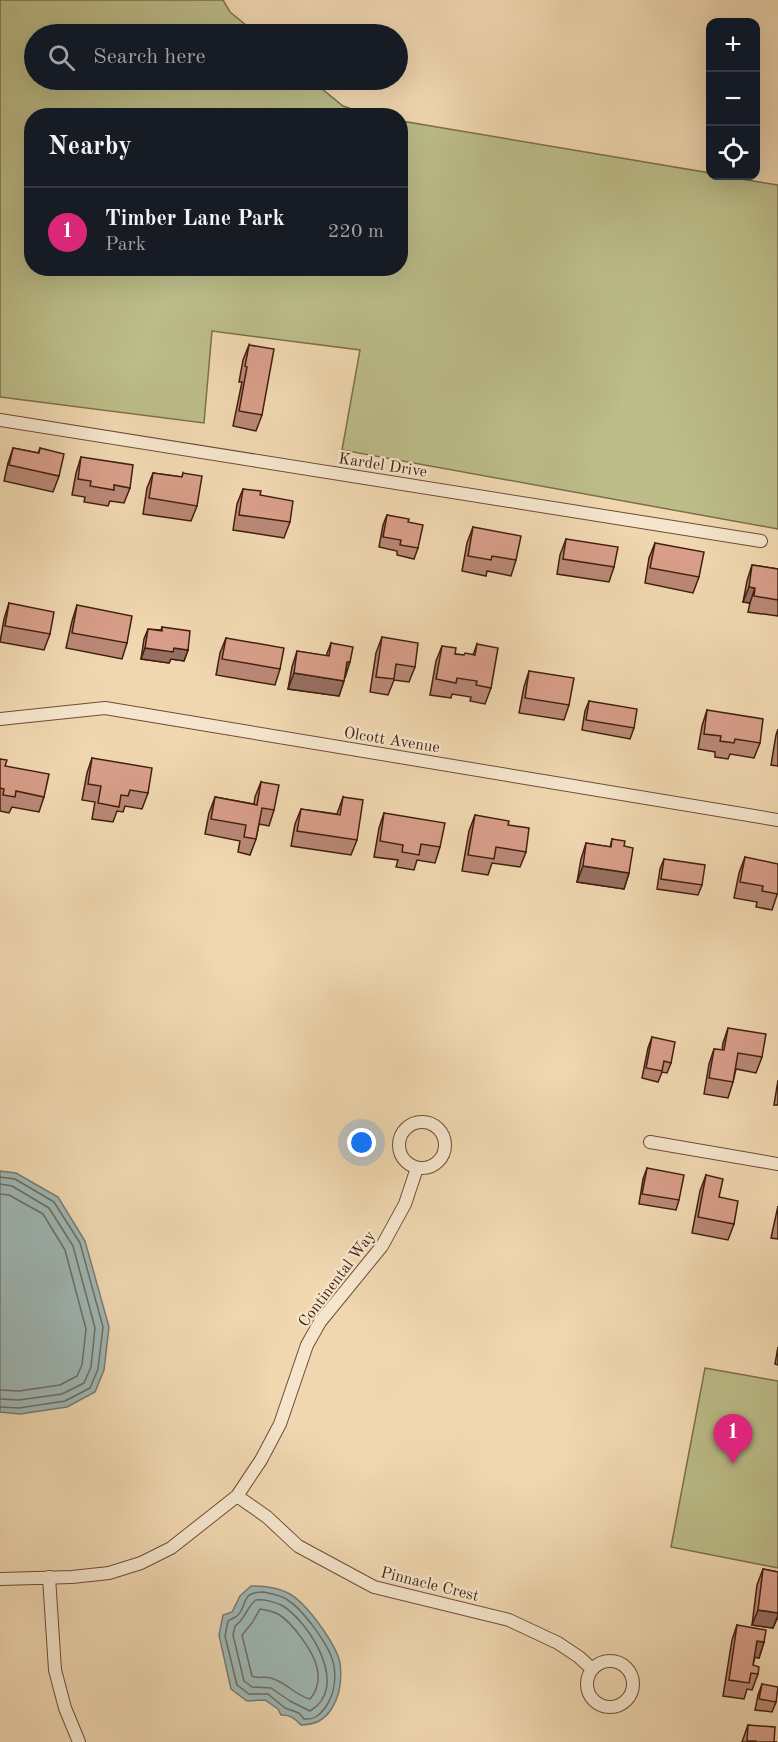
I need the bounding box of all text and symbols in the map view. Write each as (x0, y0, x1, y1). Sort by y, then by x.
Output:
map controls (706, 18, 760, 180)
button: + (706, 18, 760, 72)
search box (24, 24, 408, 90)
icon: search (45, 41, 78, 74)
text: Search here (93, 46, 206, 68)
button: − (706, 72, 760, 126)
button: locate (706, 126, 760, 180)
text: Nearby (48, 134, 132, 160)
text: Timber Lane Park (105, 208, 285, 230)
text: 1 (62, 222, 73, 242)
text: 220 m (328, 222, 384, 242)
text: Park (105, 235, 146, 255)
street label: Kardel Drive (337, 451, 428, 481)
street label: Olcott Avenue (343, 725, 441, 756)
your location (347, 1128, 376, 1157)
street label: Continental Way (296, 1228, 379, 1330)
pin: 1 (714, 1414, 752, 1464)
street label: Pinnacle Crest (379, 1565, 481, 1605)

